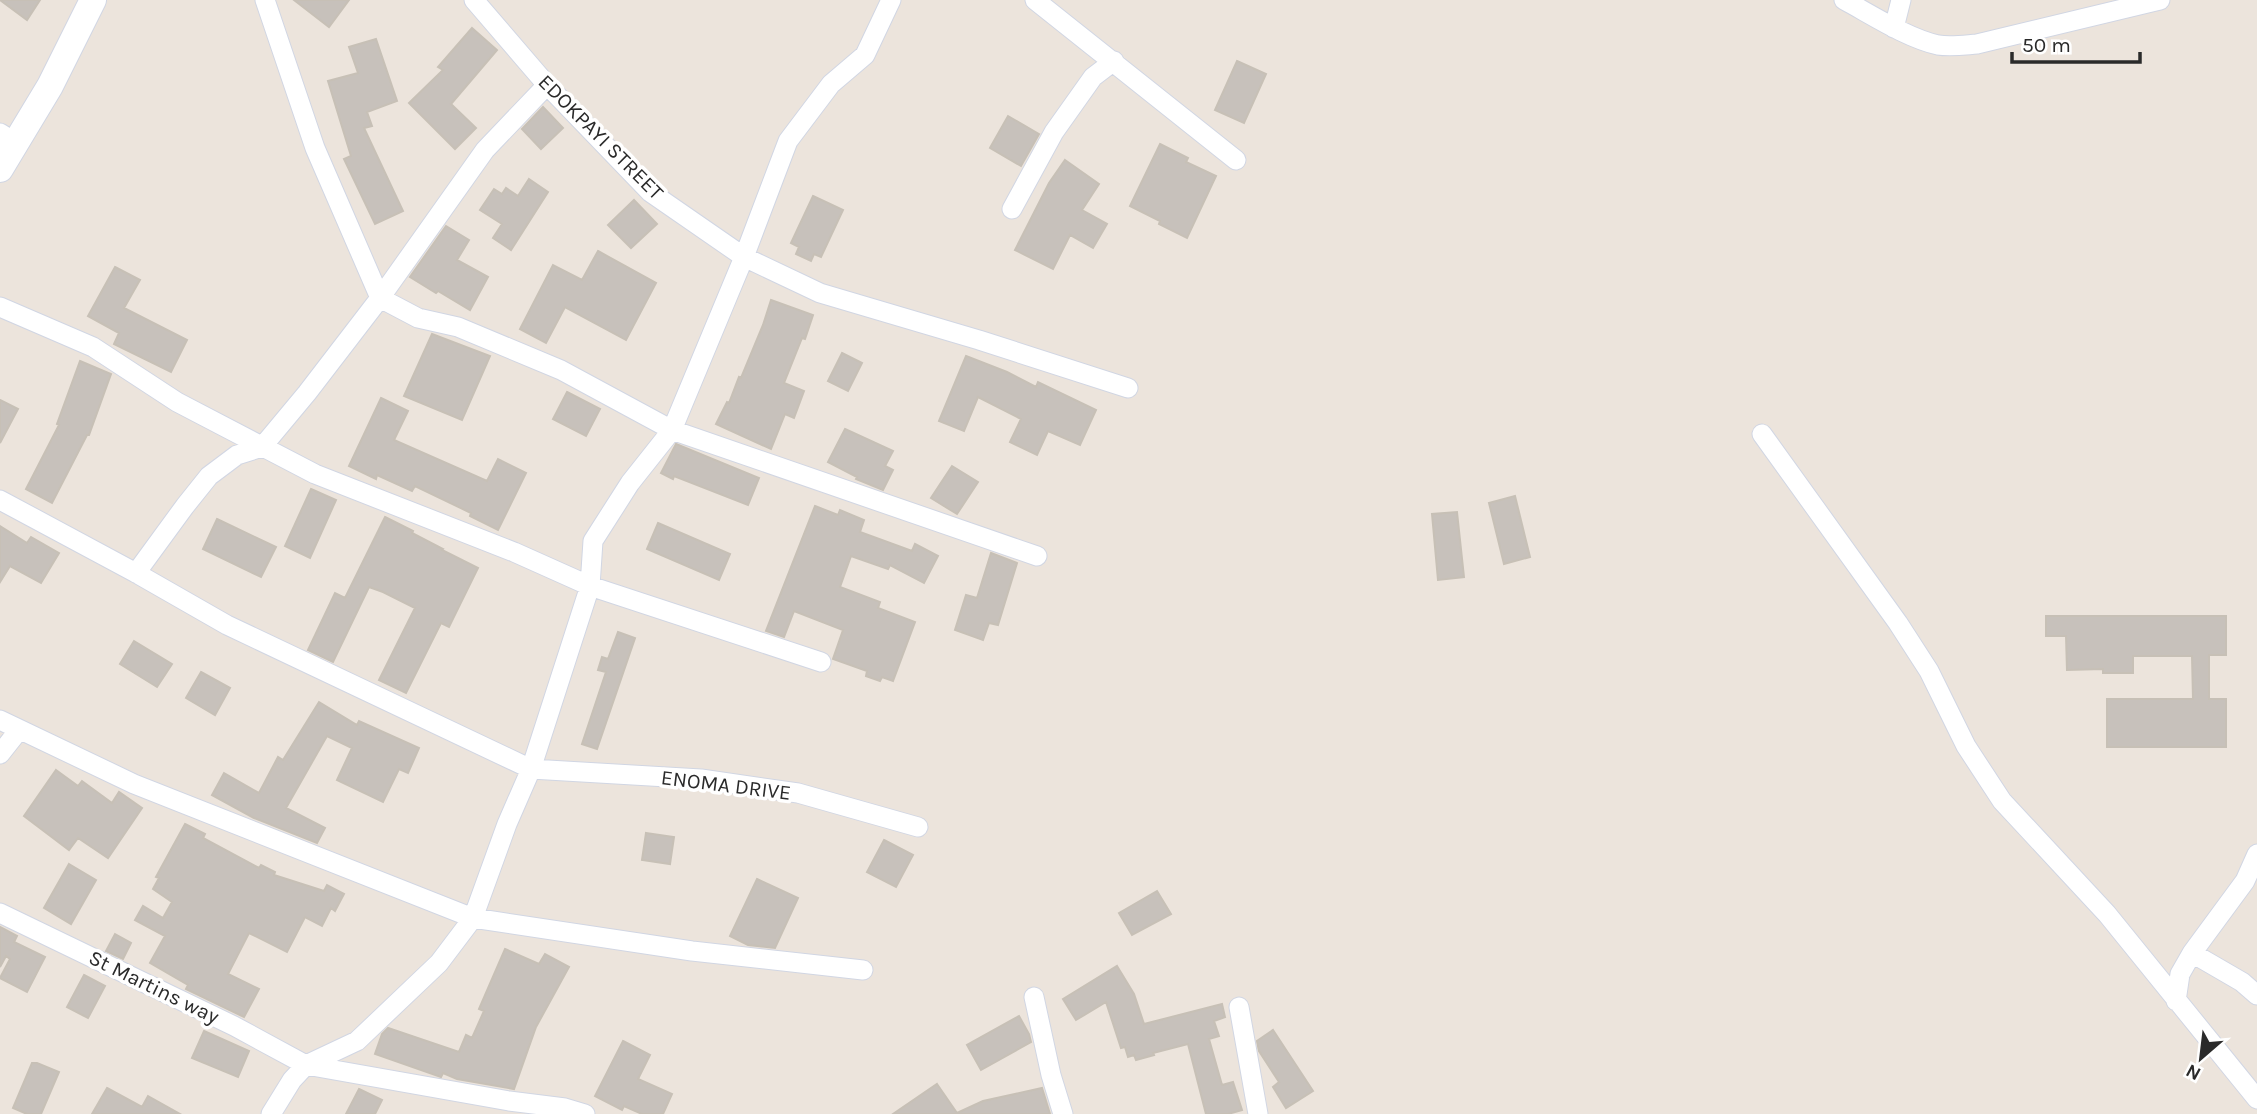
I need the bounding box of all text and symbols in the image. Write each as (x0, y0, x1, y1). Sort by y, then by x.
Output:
scale bar (2012, 21, 2140, 65)
text: 50 m (2022, 33, 2071, 57)
street label: EDOKPAYI STREET (534, 70, 669, 205)
street label: ENOMA DRIVE (660, 765, 792, 805)
street label: St Martins way (85, 945, 223, 1029)
north arrow (2166, 1023, 2236, 1093)
text: N (2182, 1059, 2205, 1085)

